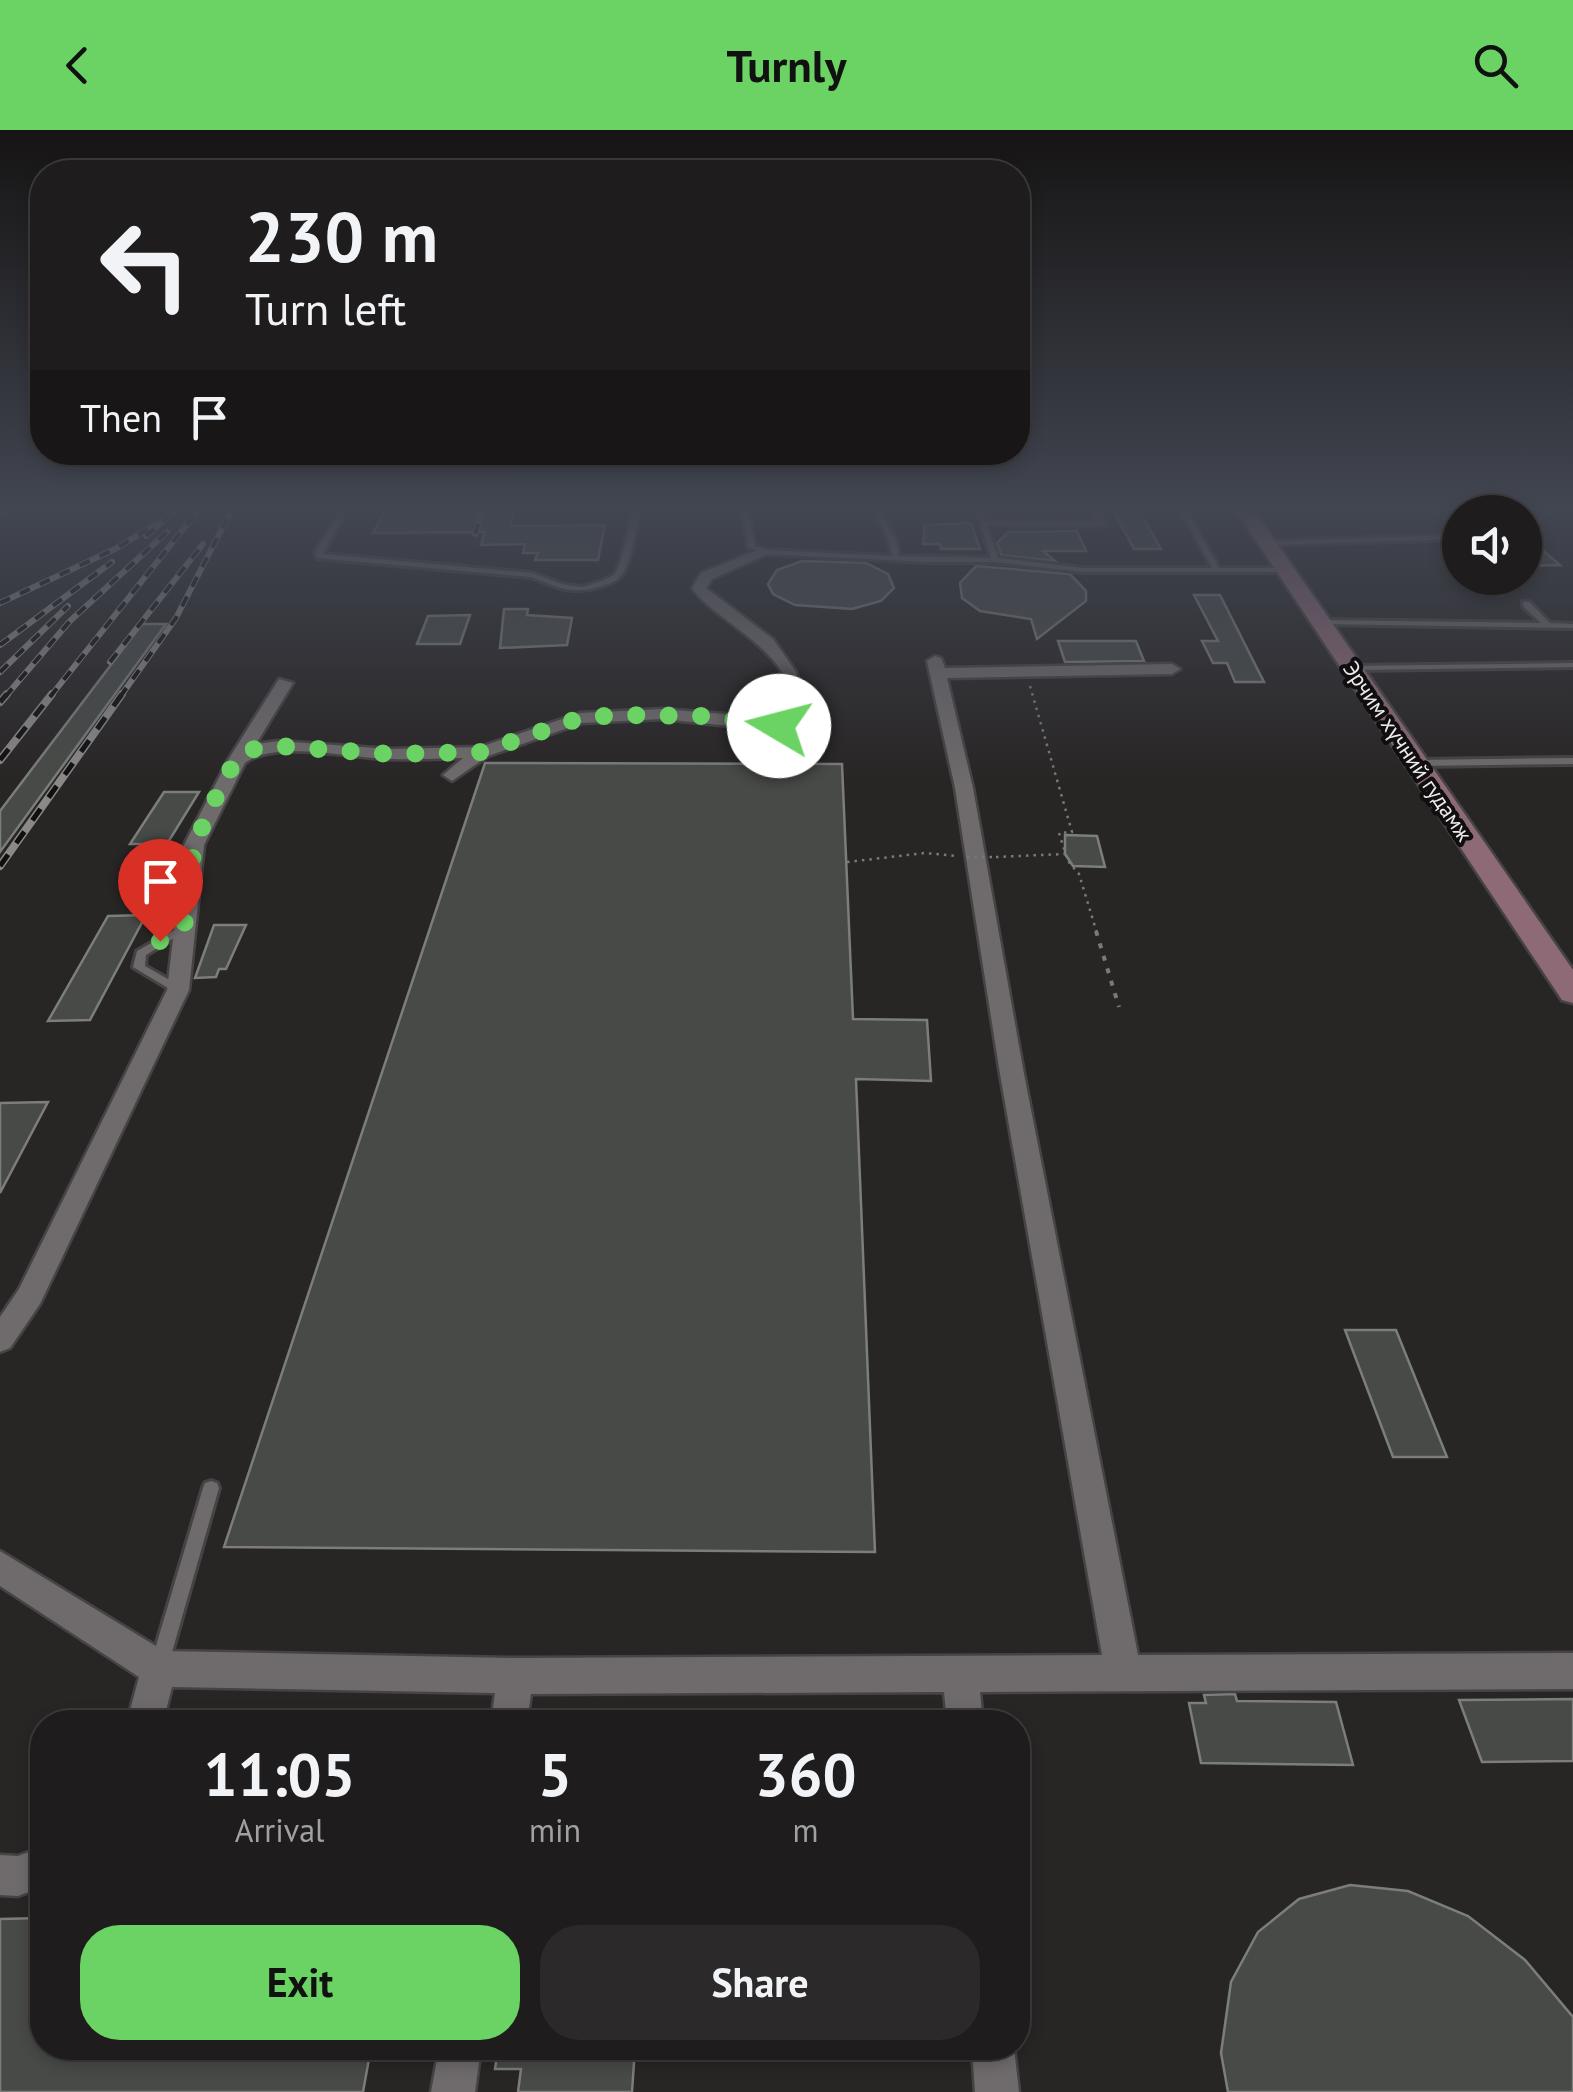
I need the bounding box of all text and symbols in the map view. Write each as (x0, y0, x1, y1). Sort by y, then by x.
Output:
text: Turnly (726, 36, 847, 94)
icon: back (50, 38, 105, 93)
icon: search (1468, 38, 1523, 93)
text: 230 m (245, 191, 438, 281)
icon: left (80, 200, 210, 330)
text: Turn left (245, 279, 406, 337)
icon: arrive (182, 390, 237, 445)
text: Then (80, 393, 162, 442)
map controls (1442, 495, 1542, 595)
button: sound (1442, 495, 1542, 595)
street label: Эрчим хүчний гудамж (1337, 656, 1479, 847)
position arrow (727, 674, 831, 778)
pin (118, 839, 203, 942)
icon: arrive (133, 854, 188, 909)
text: 11:05 (203, 1735, 356, 1813)
text: 5 (538, 1735, 572, 1813)
text: 360 (755, 1735, 857, 1813)
text: Arrival (235, 1809, 324, 1851)
text: min (529, 1809, 581, 1851)
text: m (793, 1809, 819, 1851)
button: Exit (80, 1925, 520, 2040)
button: Share (540, 1925, 980, 2040)

